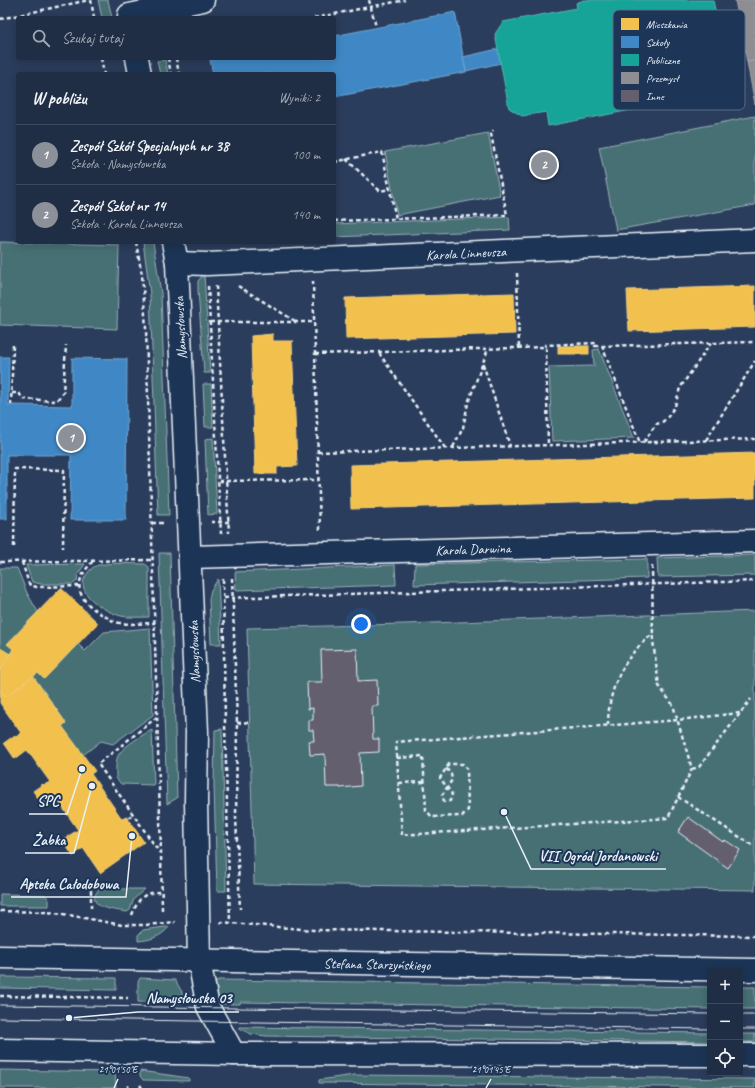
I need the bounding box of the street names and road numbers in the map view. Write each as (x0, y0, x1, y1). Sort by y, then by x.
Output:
street label: Karola Linneusza (425, 243, 507, 264)
street label: Namysłowska (170, 295, 191, 360)
street label: Karola Darwina (435, 540, 512, 559)
street label: Namysłowska (185, 619, 204, 684)
street label: Stefana Starzyńskiego (323, 955, 432, 974)

